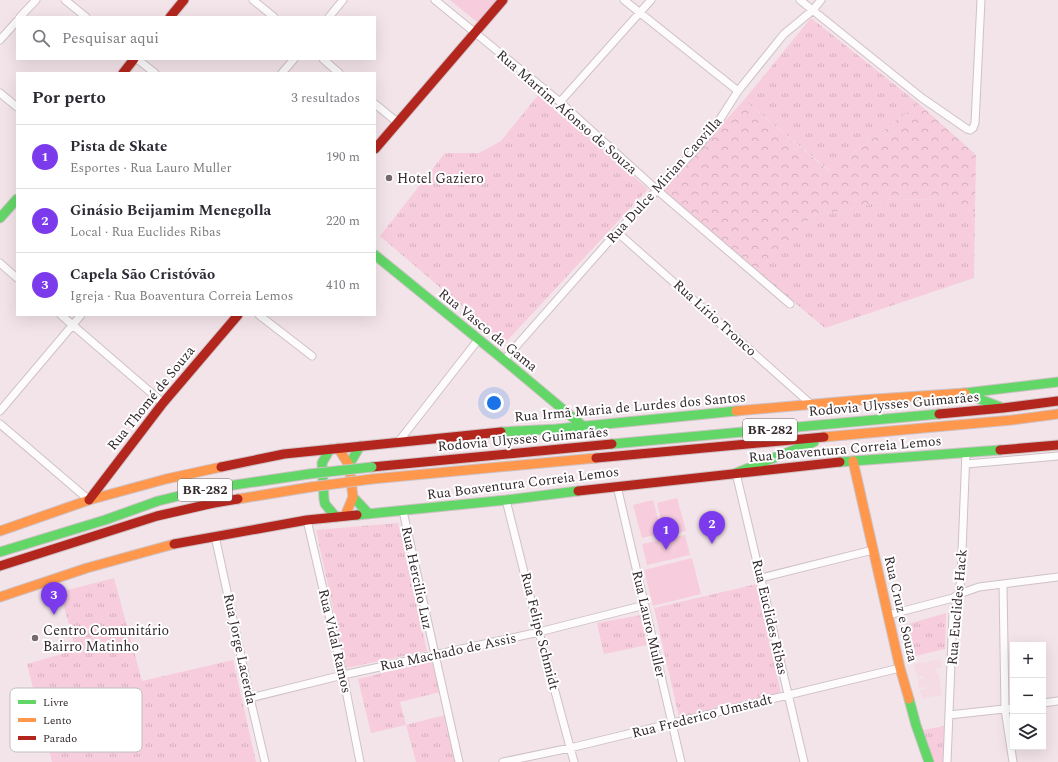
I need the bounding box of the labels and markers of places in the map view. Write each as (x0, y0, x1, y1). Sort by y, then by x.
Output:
place label: Hotel Gaziero (397, 168, 484, 189)
marker: Hotel Gaziero (384, 173, 394, 183)
pin: 2 (699, 511, 725, 544)
pin: 1 (653, 517, 679, 550)
pin: 3 (41, 582, 67, 615)
place label: Centro Comunitário Bairro Matinho (43, 620, 169, 657)
marker: Centro Comunitário Bairro Matinho (30, 633, 40, 643)

